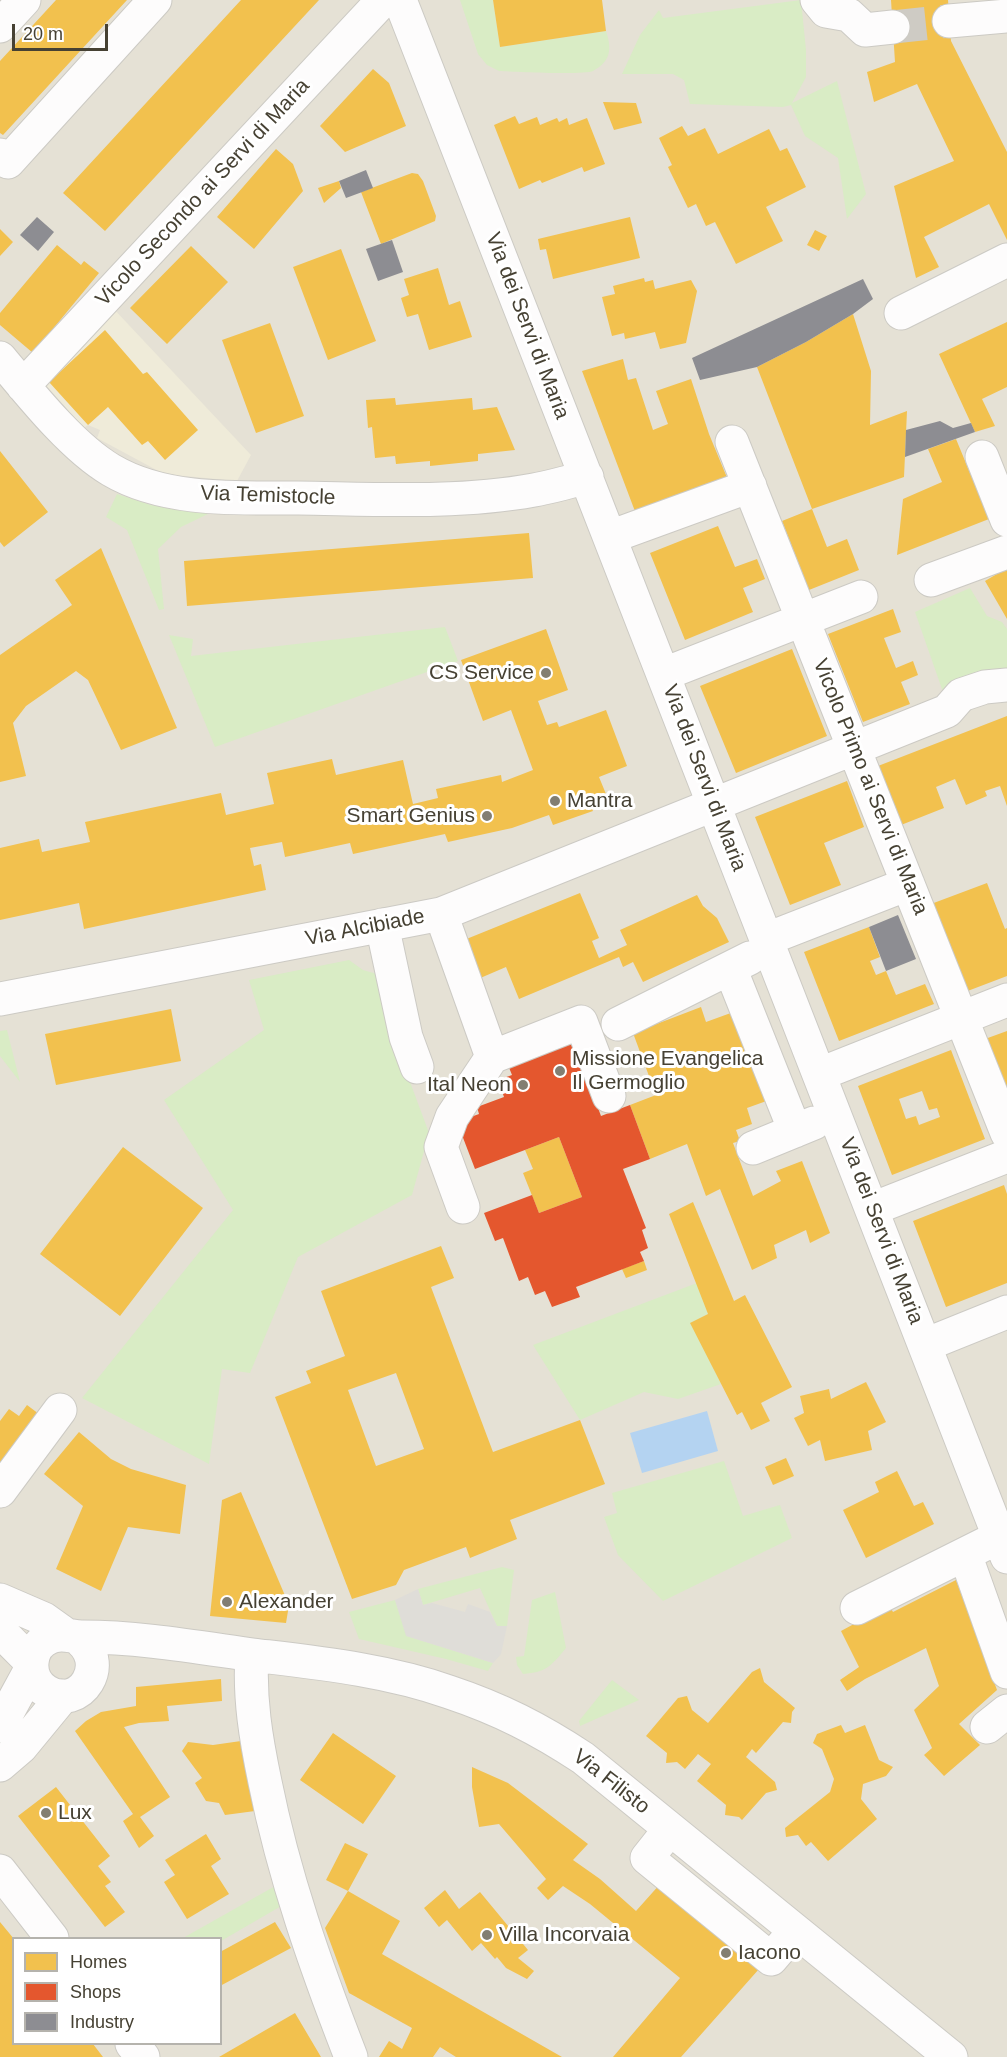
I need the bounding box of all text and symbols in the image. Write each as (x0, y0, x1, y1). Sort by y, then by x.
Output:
scale bar (15, 12, 111, 50)
text: 20 m (23, 24, 63, 44)
street label: Vicolo Secondo ai Servi di Maria (91, 74, 315, 312)
street label: Via dei Servi di Maria (480, 229, 574, 423)
street label: Via Temistocle (200, 481, 336, 511)
street label: Vicolo Primo ai Servi di Maria (807, 655, 933, 919)
place label: CS Service (429, 660, 534, 686)
marker: CS Service (539, 666, 553, 680)
street label: Via dei Servi di Maria (657, 681, 751, 875)
place label: Mantra (567, 788, 632, 814)
marker: Mantra (548, 794, 562, 808)
place label: Smart Genius (347, 803, 475, 829)
marker: Smart Genius (480, 809, 494, 823)
street label: Via Alcibiade (303, 904, 427, 952)
place label: Missione Evangelica Il Germoglio (572, 1046, 763, 1096)
marker: Missione Evangelica Il Germoglio (553, 1064, 567, 1078)
place label: Ital Neon (427, 1072, 511, 1098)
marker: Ital Neon (516, 1078, 530, 1092)
street label: Via dei Servi di Maria (834, 1134, 928, 1328)
place label: Alexander (239, 1589, 334, 1615)
marker: Alexander (220, 1595, 234, 1609)
street label: Via Filisto (568, 1744, 654, 1820)
place label: Lux (58, 1800, 92, 1826)
marker: Lux (39, 1806, 53, 1820)
place label: Villa Incorvaia (499, 1922, 629, 1948)
marker: Villa Incorvaia (480, 1928, 494, 1942)
legend (12, 1937, 222, 2045)
place label: Iacono (738, 1940, 801, 1966)
marker: Iacono (719, 1946, 733, 1960)
text: Homes (70, 1952, 127, 1972)
text: Shops (70, 1982, 121, 2002)
text: Industry (70, 2012, 134, 2032)

